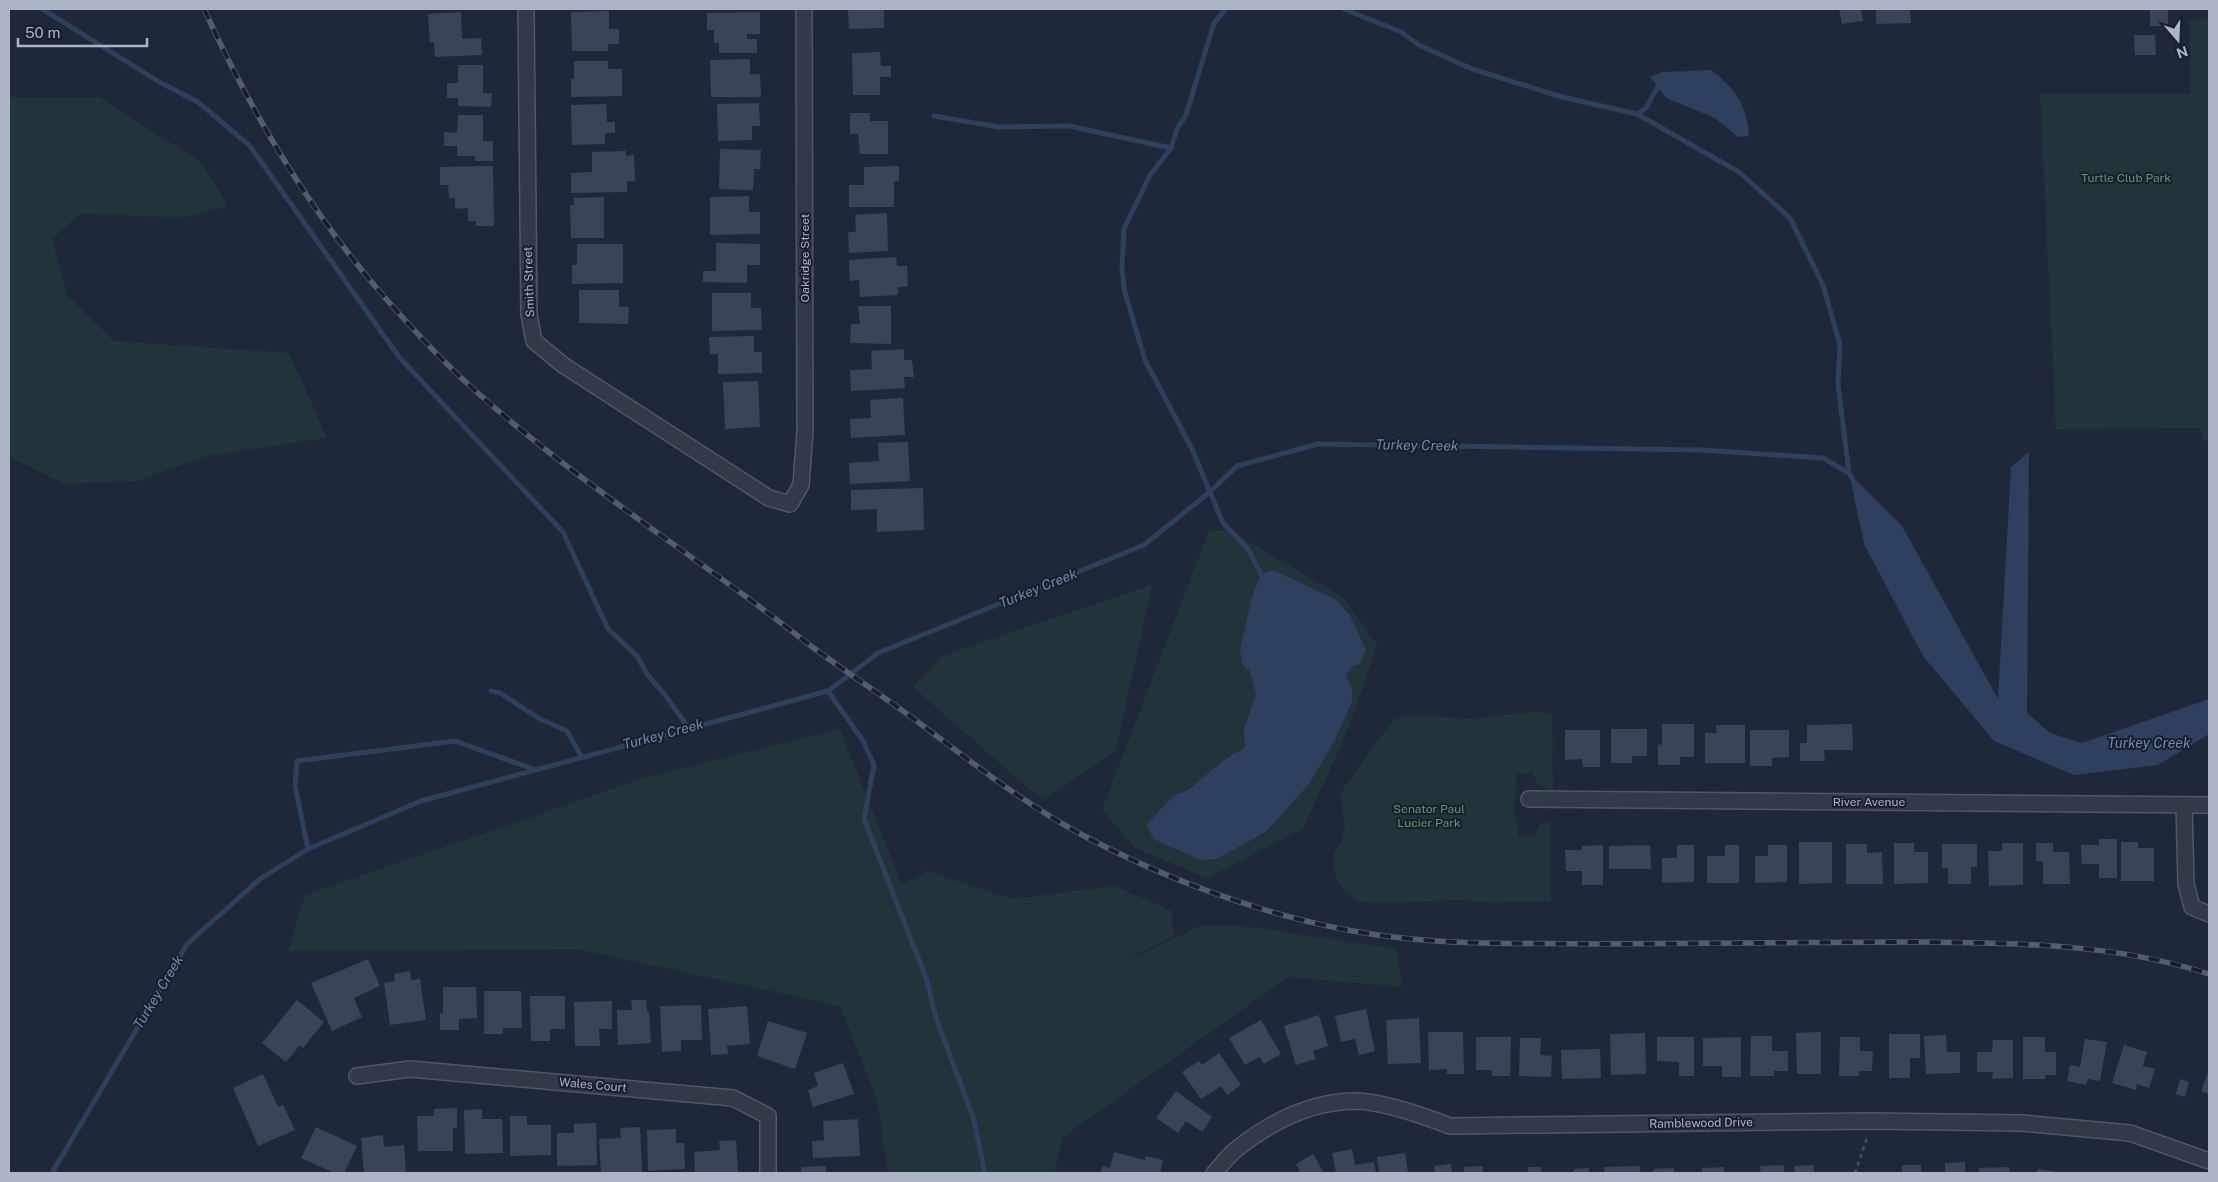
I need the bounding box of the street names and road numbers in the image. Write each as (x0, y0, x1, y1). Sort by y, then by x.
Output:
street label: Oakridge Street (798, 213, 812, 302)
street label: Smith Street (521, 246, 537, 318)
street label: River Avenue (1833, 795, 1905, 809)
street label: Wales Court (559, 1075, 628, 1095)
street label: Ramblewood Drive (1649, 1115, 1753, 1131)

